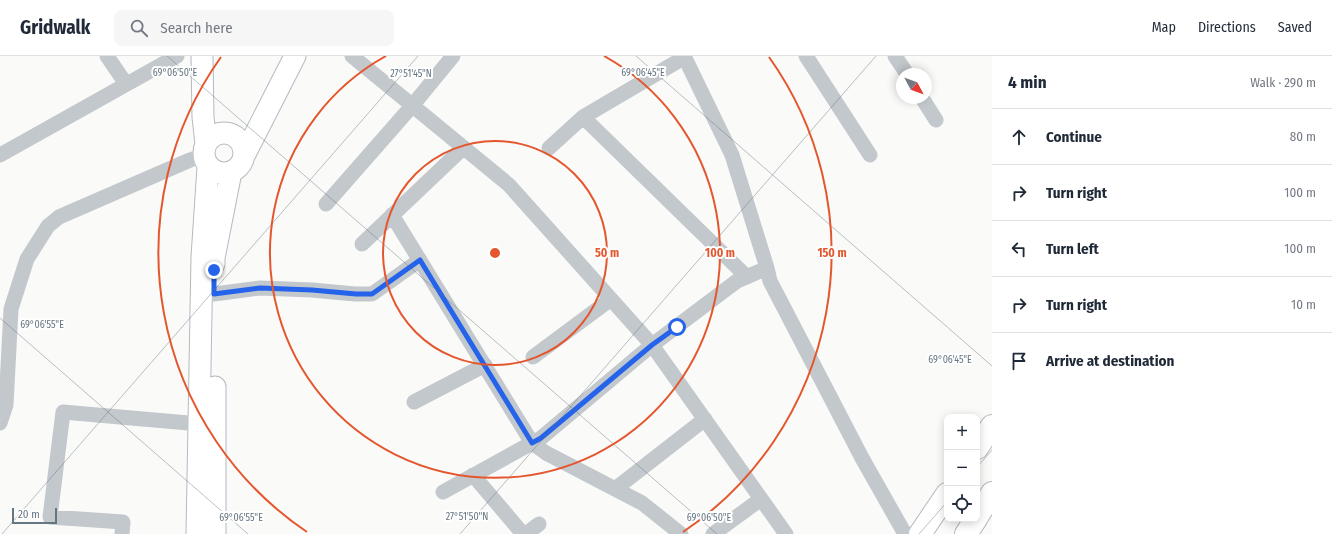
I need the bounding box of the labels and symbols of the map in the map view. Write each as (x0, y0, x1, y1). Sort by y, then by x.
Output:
text: 69°06'50"E (153, 67, 198, 79)
text: 69°06'45"E (621, 67, 665, 79)
text: 27°51'45"N (390, 68, 432, 80)
north arrow (896, 68, 932, 104)
centre of rings (488, 246, 502, 260)
text: 50 m (595, 246, 619, 260)
text: 100 m (705, 246, 735, 260)
text: 150 m (817, 246, 847, 260)
route end (205, 261, 223, 279)
route start (668, 318, 686, 336)
text: 69°06'55"E (20, 319, 64, 331)
text: 69°06'45"E (928, 354, 972, 366)
scale bar (12, 506, 57, 525)
text: 27°51'50"N (446, 511, 488, 523)
text: 69°06'55"E (219, 512, 263, 524)
text: 69°06'50"E (687, 512, 732, 524)

